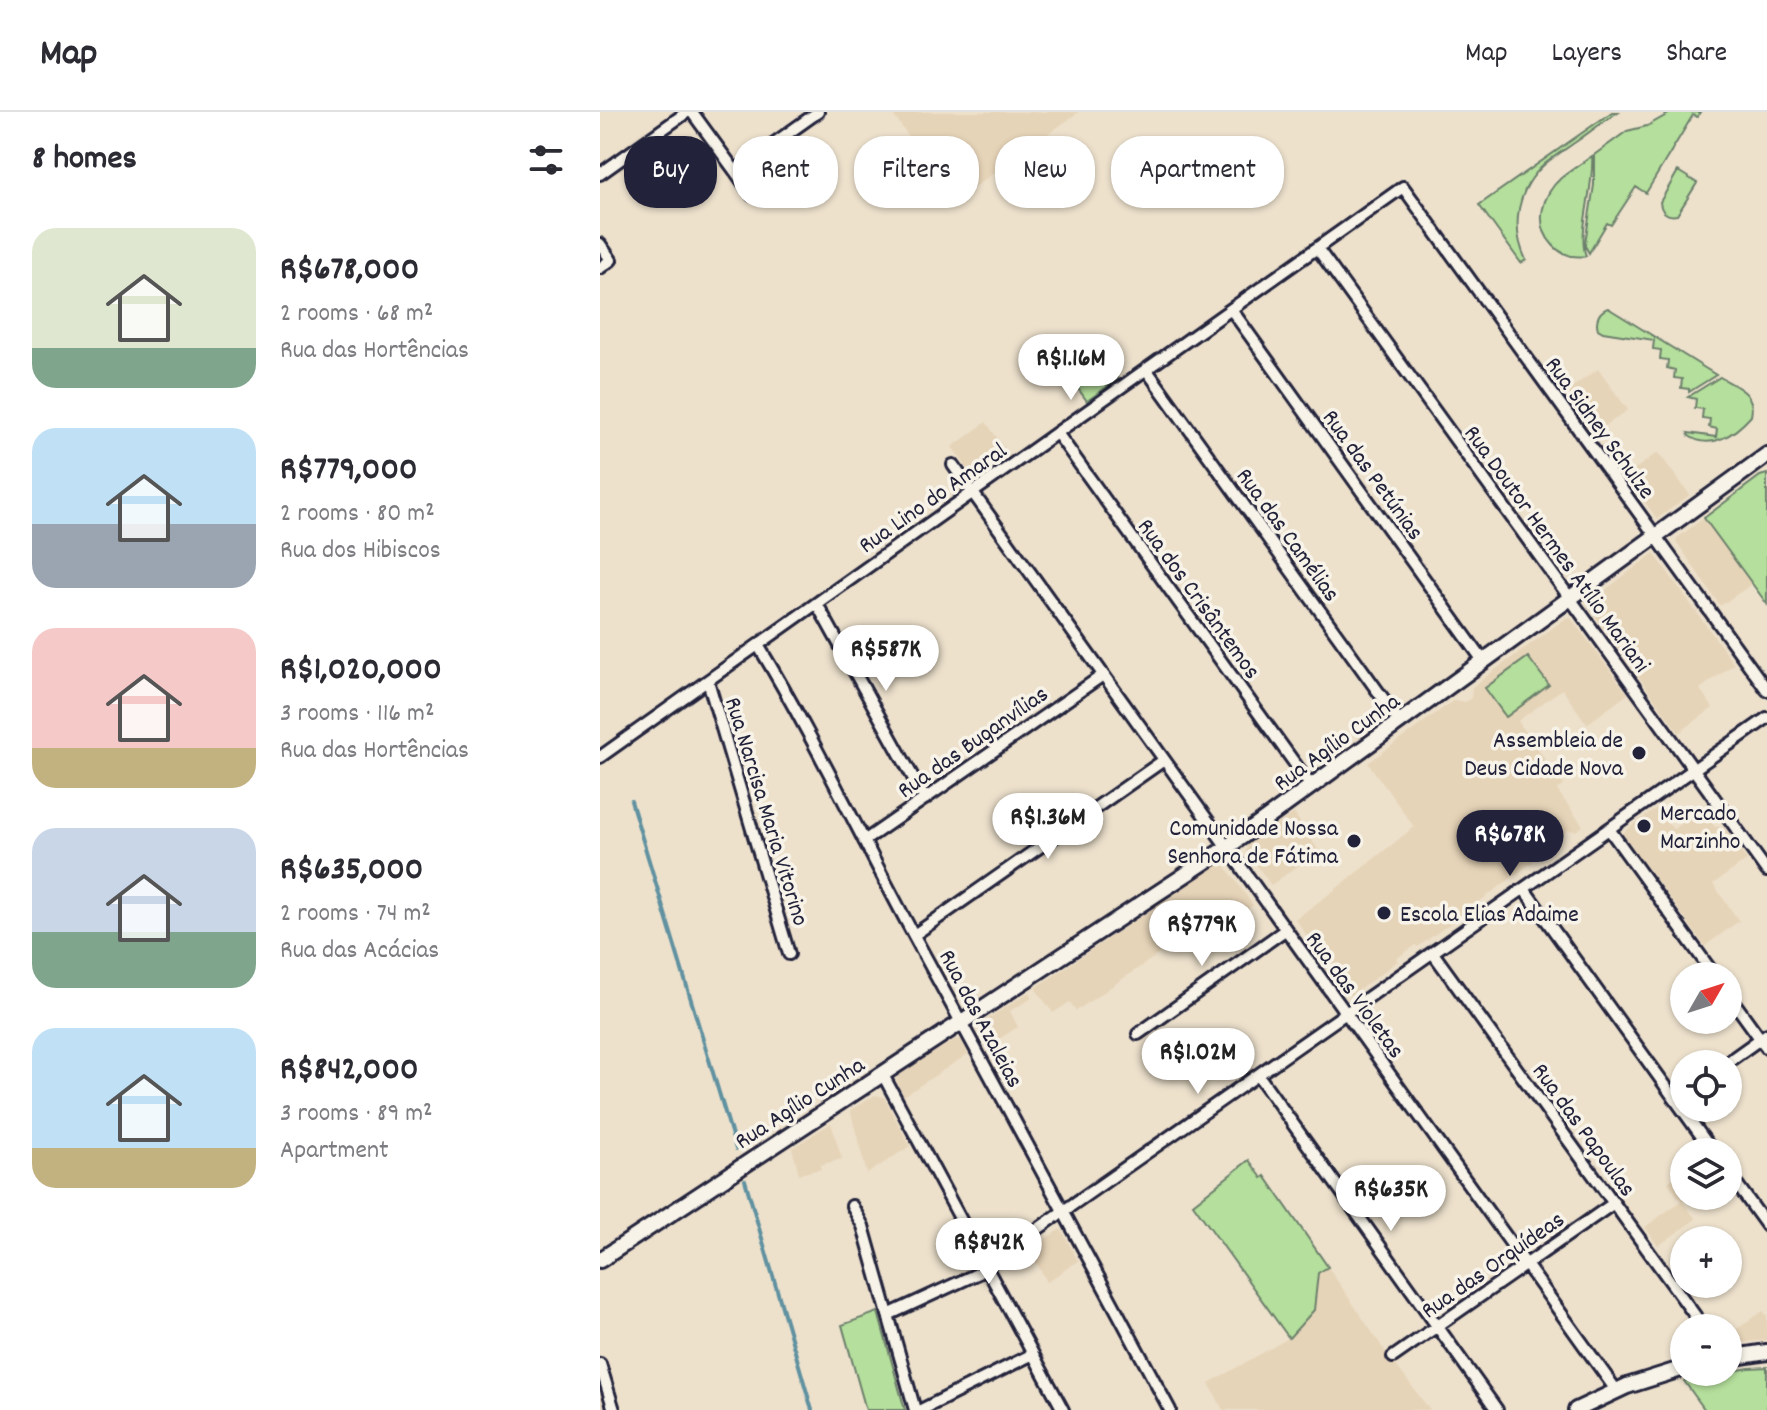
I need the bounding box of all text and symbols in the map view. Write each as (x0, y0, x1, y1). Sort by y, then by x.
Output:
text: Map (40, 28, 98, 83)
text: Map (1465, 35, 1508, 75)
text: Layers (1552, 35, 1622, 75)
text: Share (1666, 35, 1727, 75)
text: 8 homes (32, 136, 137, 185)
chip: Buy (624, 136, 717, 208)
chip: Rent (733, 136, 838, 208)
chip: Filters (854, 136, 979, 208)
chip: New (995, 136, 1095, 208)
chip: Apartment (1111, 136, 1284, 208)
icon: filters (524, 138, 568, 182)
text: R$678,000 (280, 247, 419, 296)
icon: home (96, 260, 192, 356)
text: 2 rooms · 68 m² (280, 296, 433, 333)
text: Rua das Hortências (280, 333, 469, 370)
pin: R$1.16M (997, 334, 1145, 402)
text: R$1.16M (1036, 341, 1106, 378)
street label: Rua Sidney Schulze (1535, 350, 1662, 507)
street label: Rua das Petúnias (1312, 403, 1431, 548)
street label: Rua Doutor Hermes Atílio Mariani (1454, 419, 1657, 681)
street label: Rua Lino do Amaral (853, 435, 1015, 563)
text: R$779,000 (280, 447, 417, 496)
icon: home (96, 460, 192, 556)
street label: Rua das Camélias (1226, 462, 1347, 610)
text: 2 rooms · 80 m² (280, 496, 435, 533)
street label: Rua dos Crisântemos (1128, 512, 1268, 687)
text: Rua dos Hibiscos (280, 533, 441, 570)
pin: R$587K (821, 625, 951, 693)
text: R$587K (851, 632, 921, 669)
text: R$1,020,000 (280, 647, 442, 696)
icon: home (96, 660, 192, 756)
street label: Rua das Buganvílias (891, 679, 1056, 808)
street label: Rua Agílio Cunha (1268, 686, 1408, 801)
street label: Rua Narcisa Maria Vitorino (714, 693, 816, 930)
text: 3 rooms · 116 m² (280, 696, 434, 733)
place label: Assembleia de Deus Cidade Nova (1464, 725, 1624, 787)
text: Rua das Hortências (280, 733, 469, 770)
marker: Assembleia de Deus Cidade Nova (1630, 744, 1648, 762)
pin: R$1.36M (974, 793, 1122, 861)
place label: Mercado Marzinho (1660, 798, 1741, 860)
text: R$1.36M (1010, 800, 1086, 837)
pin: R$678K (1445, 810, 1575, 878)
place label: Comunidade Nossa Senhora de Fátima (1167, 813, 1339, 875)
text: R$678K (1475, 817, 1545, 854)
marker: Mercado Marzinho (1635, 817, 1653, 835)
marker: Comunidade Nossa Senhora de Fátima (1345, 832, 1363, 850)
text: R$635,000 (280, 847, 423, 896)
icon: home (96, 860, 192, 956)
text: 2 rooms · 74 m² (280, 896, 431, 933)
place label: Escola Elias Adaime (1400, 899, 1579, 933)
pin: R$779K (1137, 900, 1267, 968)
marker: Escola Elias Adaime (1375, 904, 1393, 922)
text: R$779K (1167, 907, 1237, 944)
street label: Rua das Violetas (1296, 925, 1411, 1066)
text: Rua das Acácias (280, 933, 439, 970)
street label: Rua das Azaleias (929, 944, 1030, 1095)
north arrow (1670, 962, 1742, 1034)
map controls (1670, 962, 1742, 1386)
pin: R$1.02M (1124, 1028, 1272, 1096)
text: R$1.02M (1160, 1035, 1236, 1072)
text: R$842,000 (280, 1047, 418, 1096)
street label: Rua Agílio Cunha (729, 1049, 873, 1159)
button: locate (1670, 1050, 1742, 1122)
street label: Rua das Papoulas (1522, 1057, 1643, 1205)
icon: home (96, 1060, 192, 1156)
text: 3 rooms · 89 m² (280, 1096, 433, 1133)
text: Apartment (280, 1133, 389, 1170)
button: layers (1670, 1138, 1742, 1210)
pin: R$635K (1326, 1165, 1456, 1233)
text: R$635K (1354, 1172, 1428, 1209)
street label: Rua das Orquídeas (1415, 1204, 1572, 1329)
pin: R$842K (924, 1218, 1054, 1286)
text: R$842K (954, 1225, 1024, 1262)
button: + (1670, 1226, 1742, 1298)
button: − (1670, 1314, 1742, 1386)

